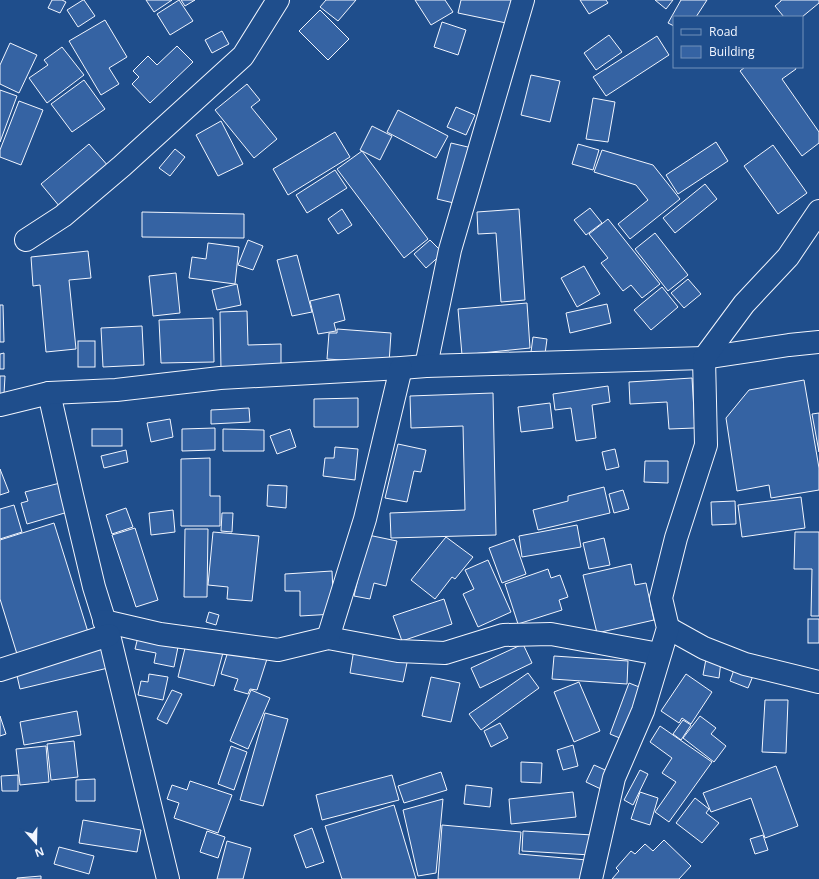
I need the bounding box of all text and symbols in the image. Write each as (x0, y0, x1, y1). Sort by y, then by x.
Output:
legend (673, 16, 803, 68)
text: Road (709, 23, 738, 40)
text: Building (709, 43, 755, 60)
north arrow (16, 823, 56, 863)
text: N (33, 844, 46, 861)

